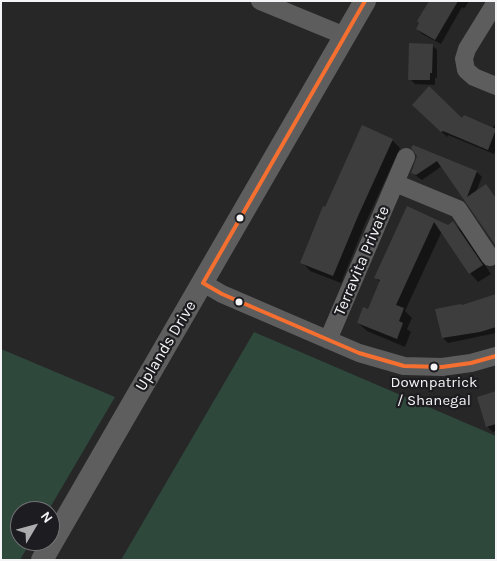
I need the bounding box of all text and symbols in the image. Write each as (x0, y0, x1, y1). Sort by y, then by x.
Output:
street label: Terravita Private (330, 203, 394, 319)
unlabelled marker (235, 213, 245, 223)
street label: Uplands Drive (132, 297, 200, 395)
unlabelled marker (234, 297, 244, 307)
marker: Downpatrick / Shanegal (429, 362, 439, 372)
place label: Downpatrick / Shanegal (391, 374, 477, 409)
north arrow (10, 501, 60, 551)
text: N (37, 508, 56, 526)

